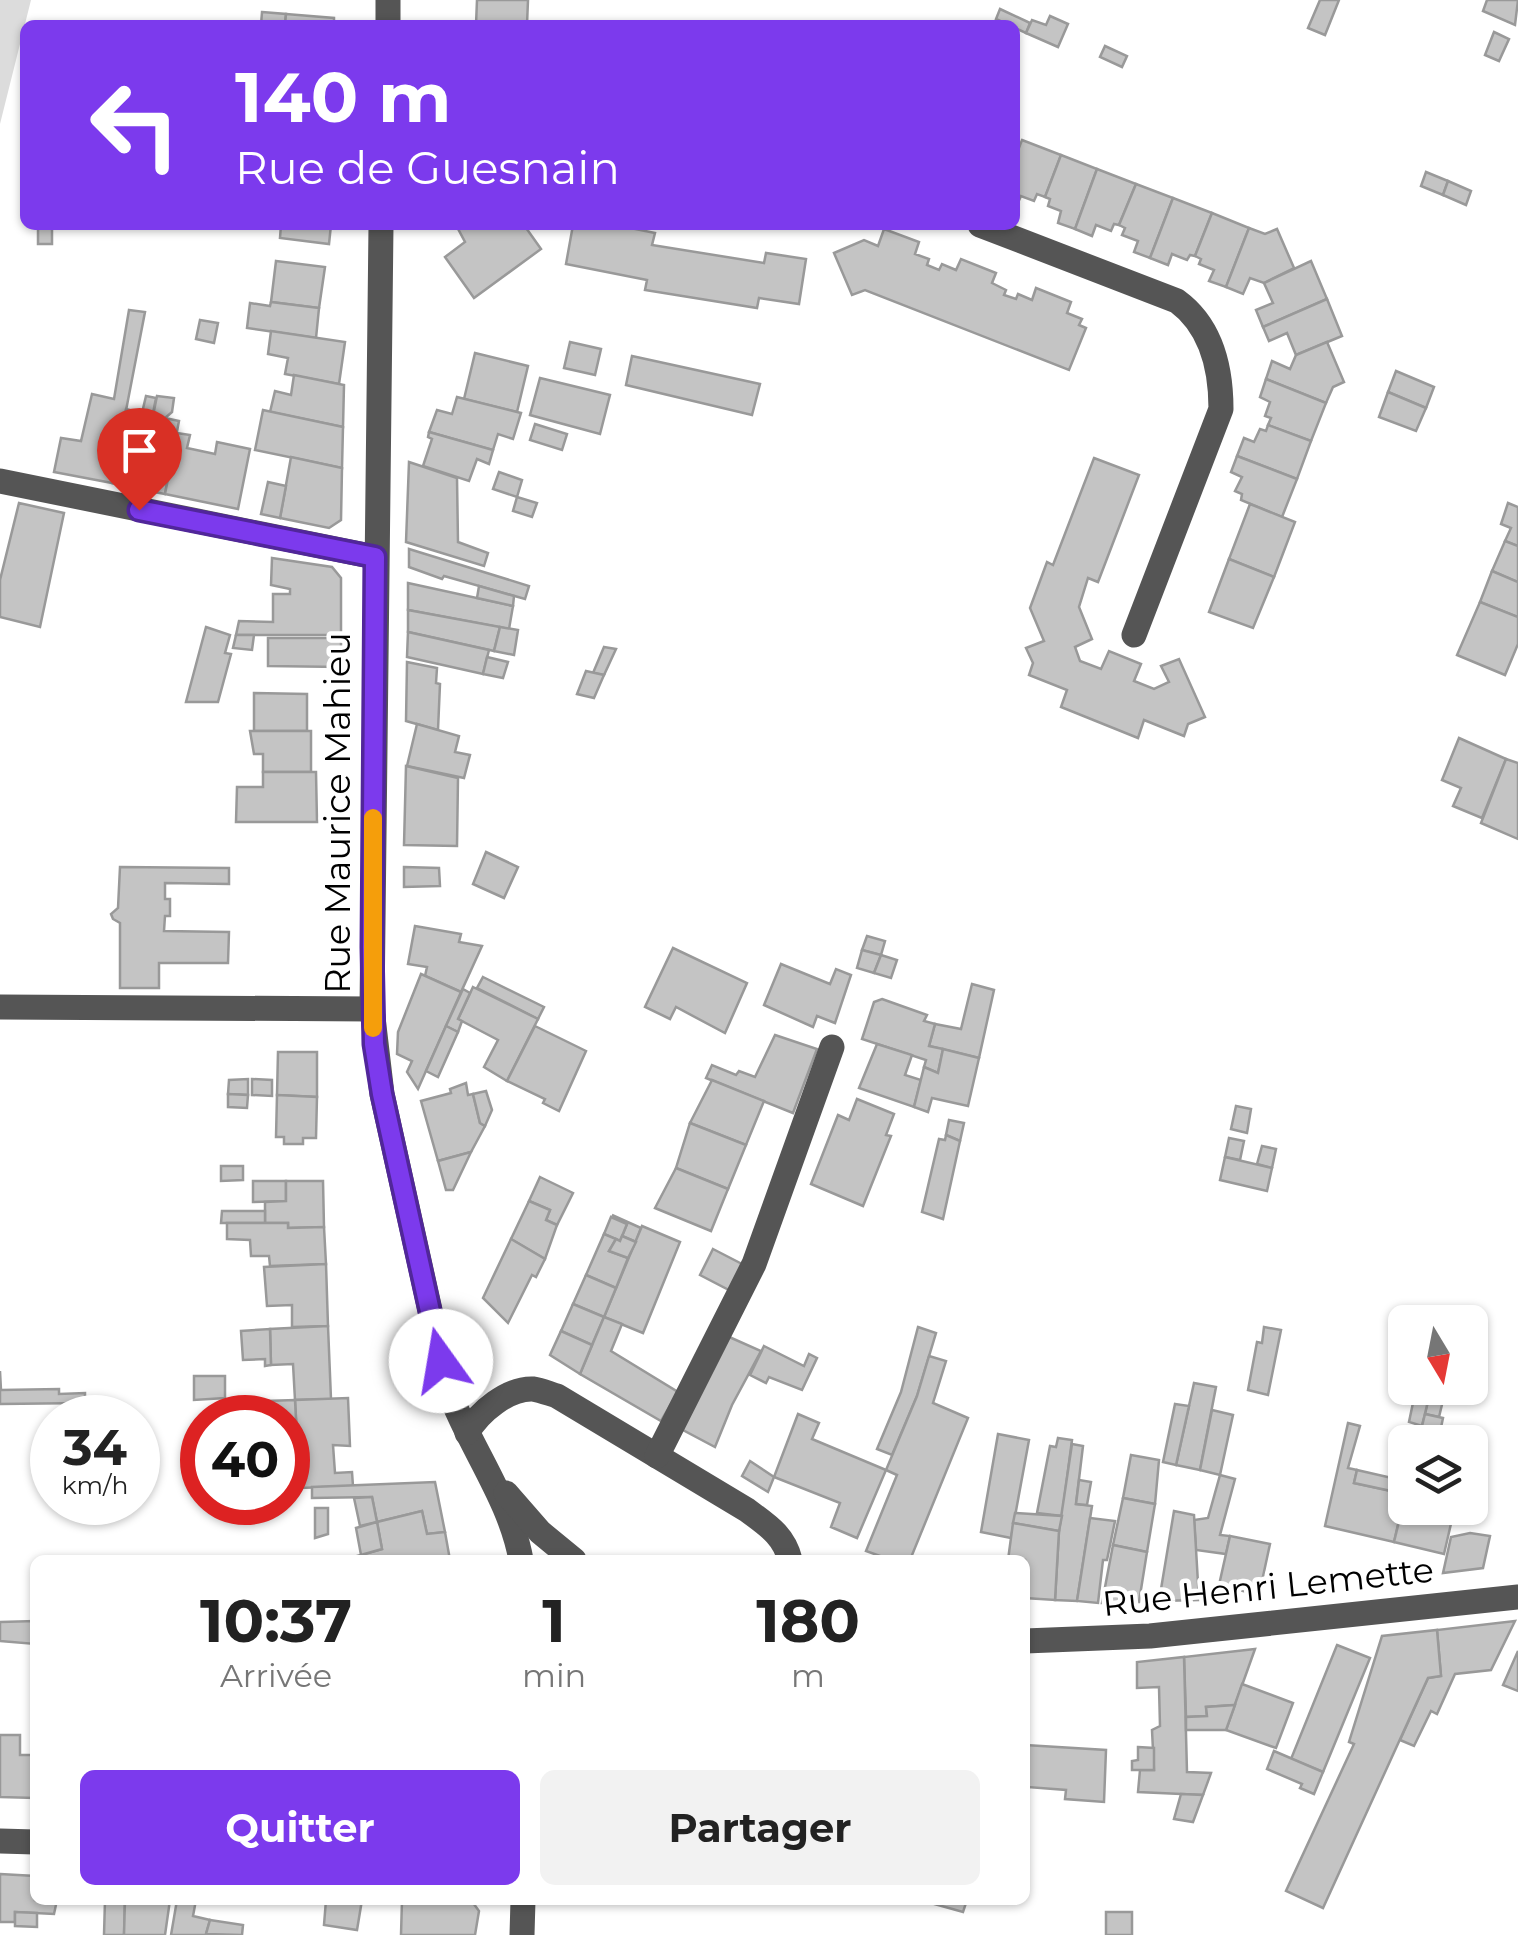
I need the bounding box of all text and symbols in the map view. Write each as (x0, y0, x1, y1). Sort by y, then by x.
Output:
text: 140 m (235, 54, 451, 140)
icon: left (70, 60, 200, 190)
text: Rue de Guesnain (235, 140, 620, 195)
pin (97, 408, 182, 511)
icon: arrive (112, 423, 167, 478)
street label: Rue Maurice Mahieu (316, 632, 359, 994)
north arrow (1388, 1305, 1488, 1405)
map controls (1388, 1305, 1488, 1525)
position arrow (389, 1309, 493, 1413)
speed limit sign: 40 (180, 1395, 310, 1525)
text: 34 (63, 1417, 127, 1478)
button: layers (1388, 1425, 1488, 1525)
text: km/h (62, 1470, 128, 1500)
street label: Rue Henri Lemette (1100, 1548, 1436, 1625)
text: 10:37 (200, 1584, 352, 1657)
text: 1 (542, 1584, 566, 1657)
text: 180 (756, 1584, 860, 1657)
text: Arrivée (220, 1656, 332, 1695)
text: min (522, 1656, 586, 1695)
text: m (791, 1656, 825, 1695)
button: Quitter (80, 1770, 520, 1885)
button: Partager (540, 1770, 980, 1885)

